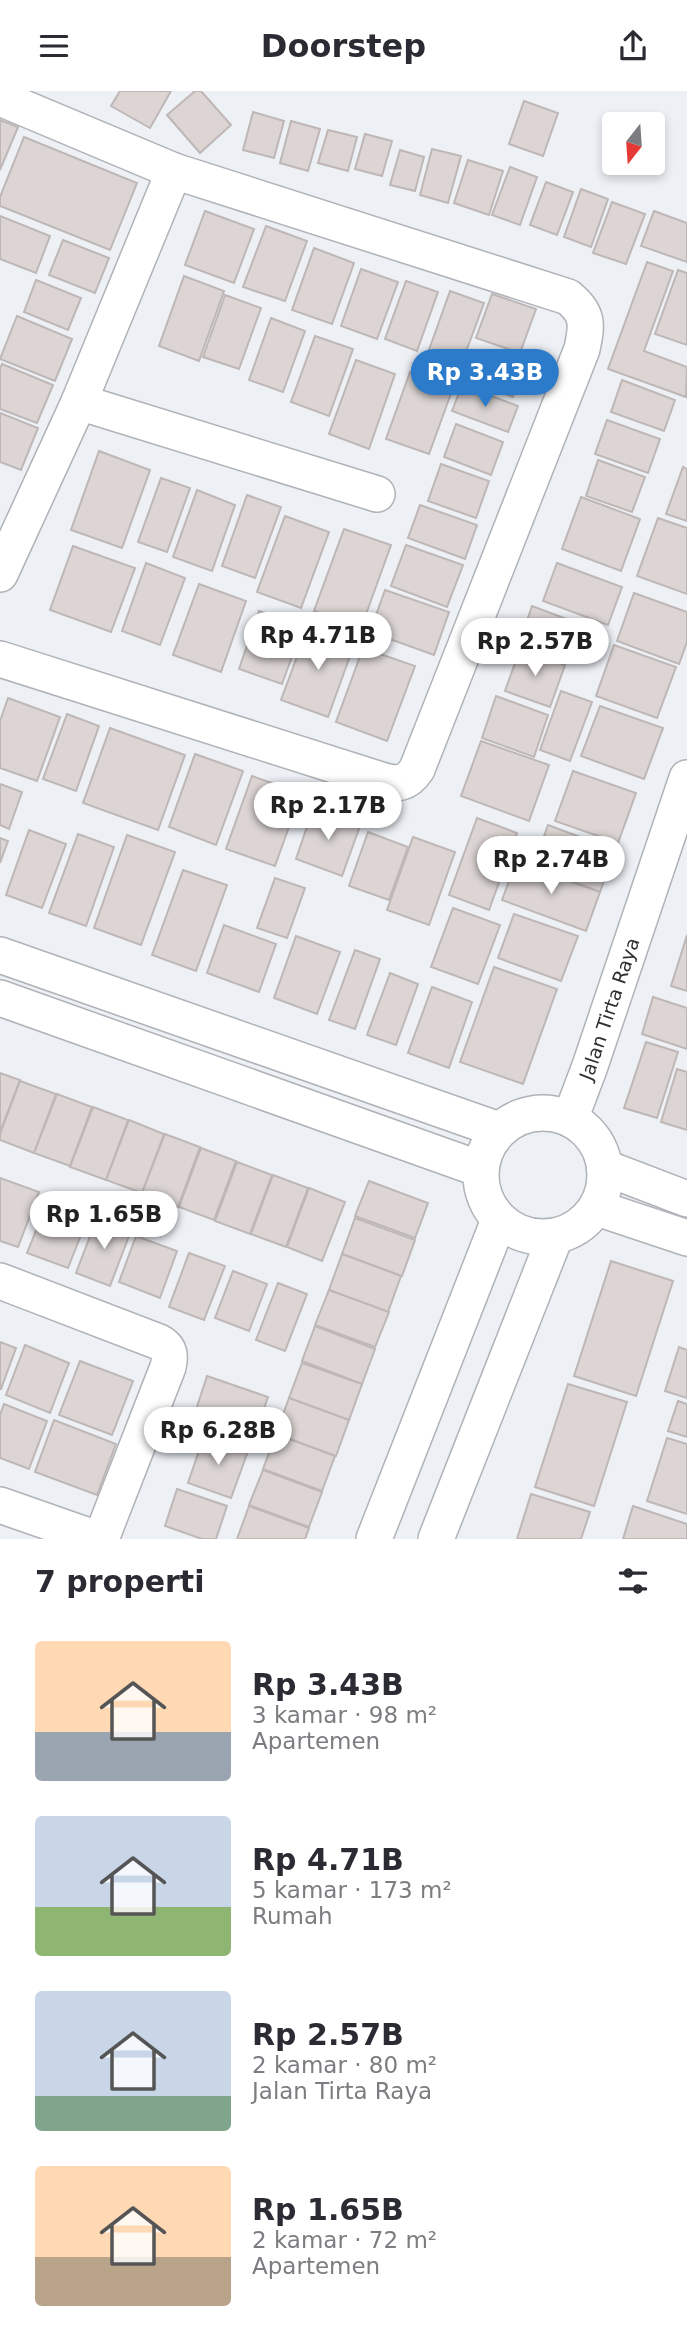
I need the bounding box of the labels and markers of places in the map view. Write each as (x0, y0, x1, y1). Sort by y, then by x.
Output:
pin: Rp 3.43B (413, 349, 557, 409)
pin: Rp 4.71B (246, 613, 390, 672)
pin: Rp 2.57B (463, 619, 607, 678)
pin: Rp 2.17B (256, 783, 400, 842)
pin: Rp 2.74B (479, 837, 623, 896)
pin: Rp 1.65B (32, 1191, 176, 1251)
pin: Rp 6.28B (146, 1407, 290, 1467)

